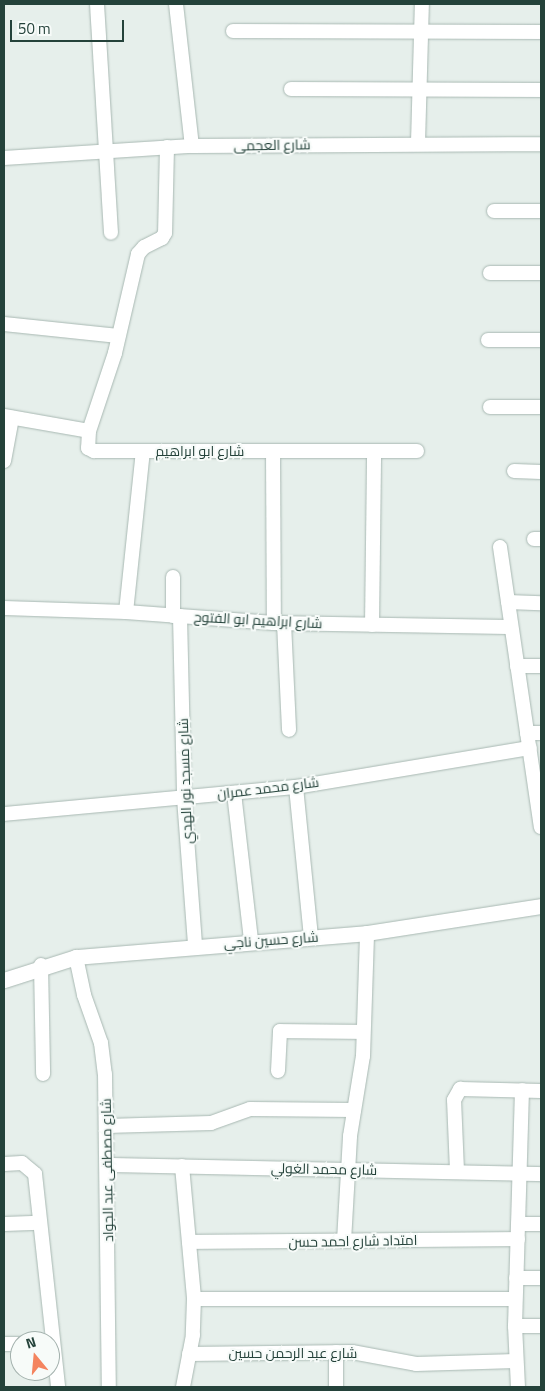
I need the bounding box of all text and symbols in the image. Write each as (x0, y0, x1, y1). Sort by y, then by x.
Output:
scale bar (12, 10, 126, 42)
text: 50 m (18, 17, 51, 40)
street label: شارع العجمى (233, 136, 311, 154)
street label: شارع ابو ابراهيم (156, 443, 244, 459)
street label: شارع ابراهيم ابو الفتوح (193, 608, 323, 632)
street label: شارع مسجد نور الهدي (174, 718, 196, 844)
street label: شارع محمد عمران (216, 773, 320, 803)
street label: شارع حسين ناجي (223, 928, 319, 952)
street label: شارع مصطفى عبد الجواد (97, 1098, 117, 1242)
street label: شارع محمد الغولي (271, 1160, 377, 1178)
street label: امتداد شارع احمد حسن (288, 1231, 418, 1251)
north arrow (10, 1331, 60, 1381)
text: N (23, 1331, 38, 1354)
street label: شارع عبد الرحمن حسين (229, 1345, 357, 1361)

